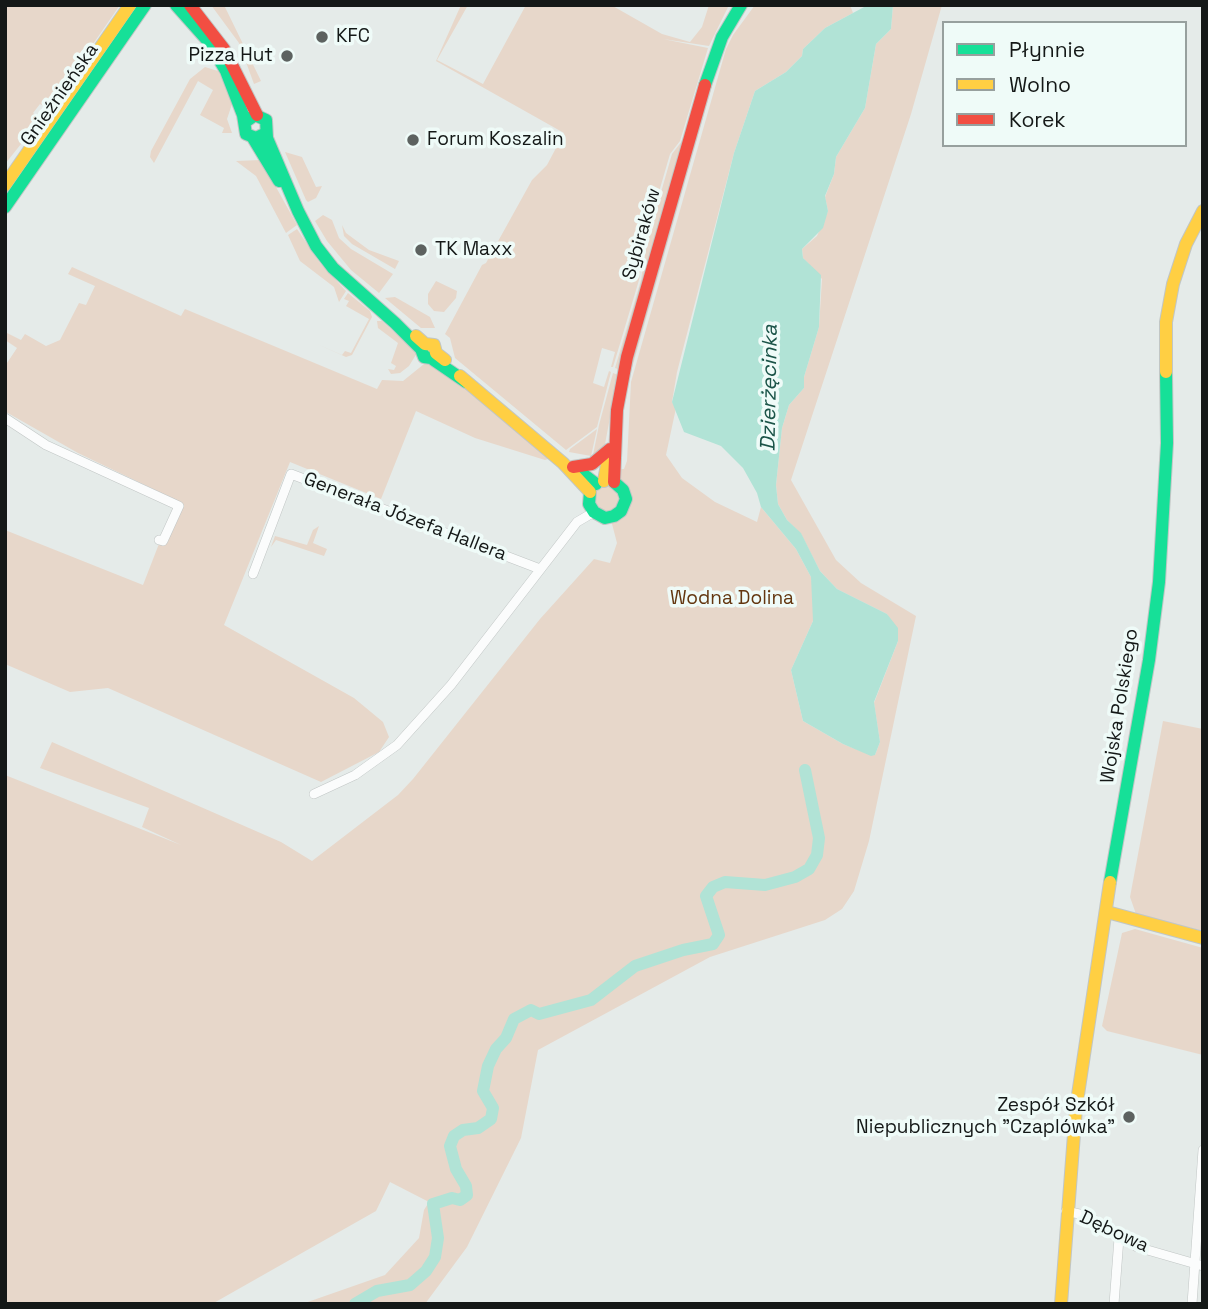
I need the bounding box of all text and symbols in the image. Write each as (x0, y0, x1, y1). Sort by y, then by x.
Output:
legend (942, 21, 1187, 147)
place label: KFC (336, 26, 370, 48)
marker: KFC (314, 29, 330, 45)
text: Płynnie (1009, 36, 1085, 63)
street label: Gnieźnieńska (16, 39, 104, 151)
place label: Pizza Hut (189, 45, 273, 67)
marker: Pizza Hut (279, 48, 295, 64)
text: Wolno (1009, 71, 1071, 98)
text: Korek (1009, 106, 1066, 133)
place label: Forum Koszalin (427, 129, 564, 151)
marker: Forum Koszalin (405, 132, 421, 148)
street label: Sybiraków (618, 185, 666, 283)
place label: TK Maxx (435, 239, 513, 261)
marker: TK Maxx (413, 242, 429, 258)
water label: Dzierżęcinka (756, 324, 784, 452)
street label: Generała Józefa Hallera (300, 468, 510, 566)
park label: Wodna Dolina (670, 588, 794, 610)
street label: Wojska Polskiego (1097, 627, 1143, 785)
place label: Zespół Szkół Niepublicznych "Czaplówka" (856, 1095, 1115, 1139)
marker: Zespół Szkół Niepublicznych "Czaplówka" (1121, 1109, 1137, 1125)
street label: Dębowa (1076, 1206, 1152, 1258)

